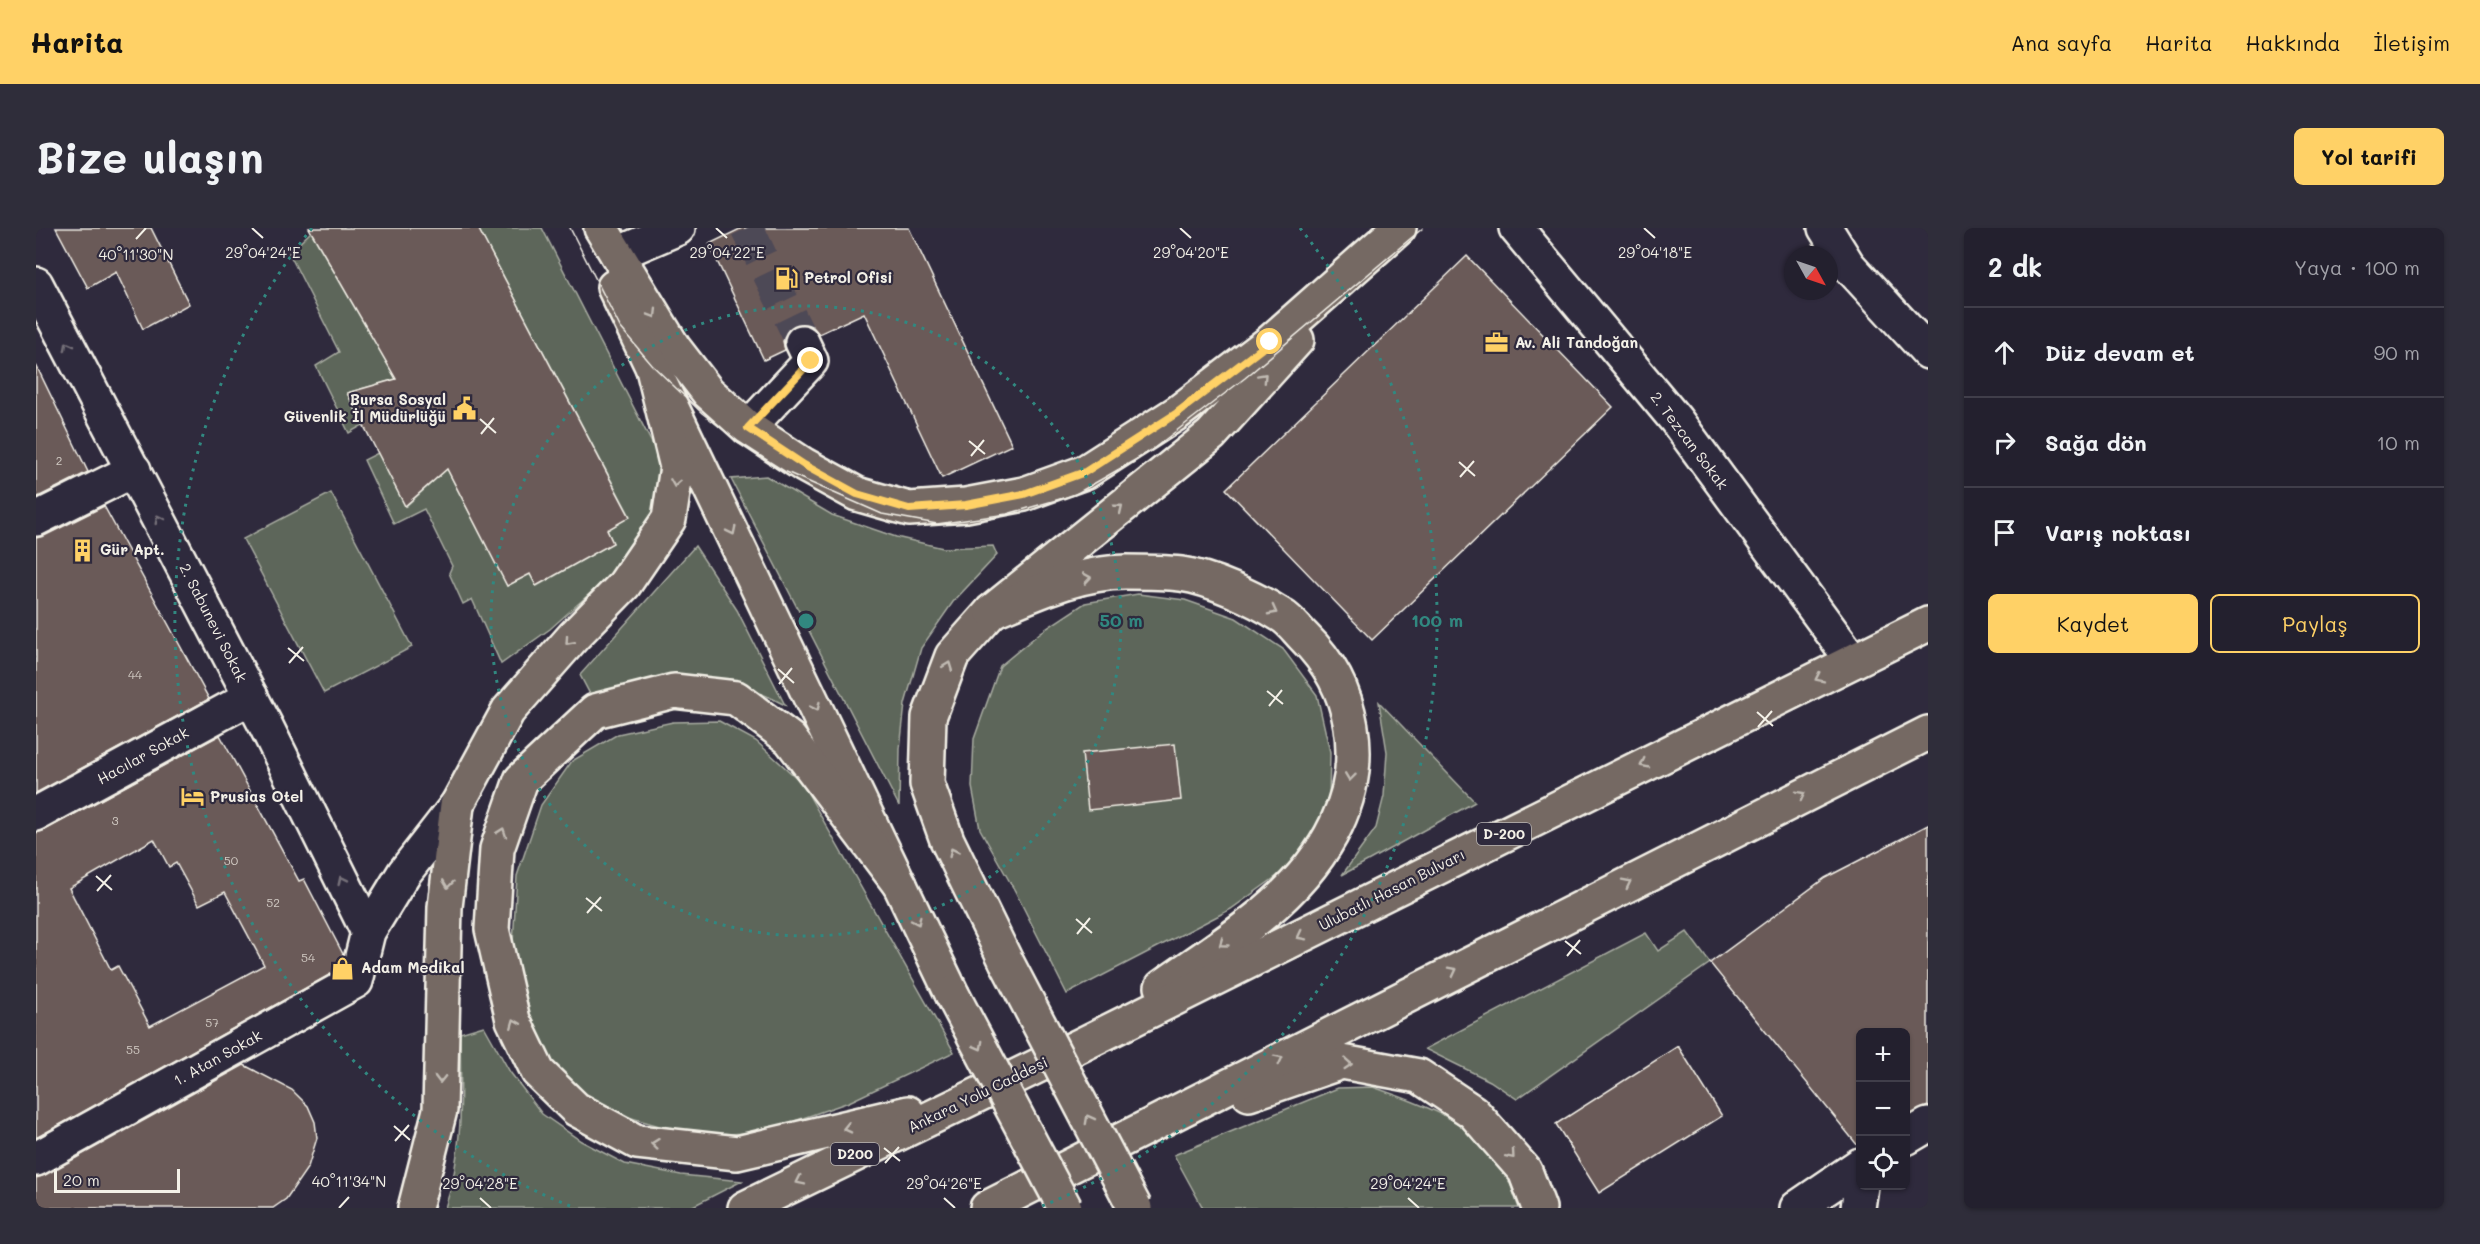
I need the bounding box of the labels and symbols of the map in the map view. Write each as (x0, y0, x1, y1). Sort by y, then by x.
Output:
text: 29°04'24"E (225, 242, 301, 262)
text: 29°04'22"E (690, 242, 765, 262)
text: 29°04'20"E (1153, 242, 1229, 262)
text: 29°04'18"E (1618, 242, 1692, 262)
text: 40°11'30"N (99, 244, 173, 264)
north arrow (1784, 246, 1838, 300)
fuel station icon: Petrol Ofisi (773, 265, 799, 291)
place label: Petrol Ofisi (804, 267, 893, 287)
one-way arrow (646, 308, 658, 318)
route start (1256, 328, 1282, 354)
office icon: Av. Ali Tandoğan (1484, 330, 1510, 356)
place label: Av. Ali Tandoğan (1515, 332, 1638, 352)
one-way arrow (64, 342, 75, 352)
route end (797, 347, 823, 373)
one-way arrow (1256, 374, 1267, 384)
street label: 2. Tezcan Sokak (1646, 387, 1733, 493)
place label: Bursa Sosyal Güvenlik İl Müdürlüğü (284, 389, 446, 426)
public building icon: Bursa Sosyal Güvenlik İl Müdürlüğü (451, 396, 477, 422)
house number: 2 (56, 452, 62, 468)
one-way arrow (669, 479, 681, 488)
one-way arrow (1113, 505, 1124, 516)
one-way arrow (155, 514, 166, 525)
one-way arrow (724, 525, 736, 536)
building icon: Gür Apt. (69, 537, 95, 563)
place label: Gür Apt. (100, 539, 165, 559)
street label: 2. Sabunevi Sokak (175, 560, 252, 685)
one-way arrow (1081, 572, 1091, 585)
one-way arrow (1267, 604, 1278, 615)
text: 50 m (1100, 608, 1142, 632)
text: 100 m (1411, 608, 1463, 632)
centre of rings (796, 611, 816, 631)
one-way arrow (565, 634, 576, 645)
one-way arrow (941, 661, 953, 672)
house number: 44 (128, 666, 142, 682)
one-way arrow (1814, 671, 1825, 682)
one-way arrow (808, 701, 820, 712)
street label: Hacılar Sokak (93, 722, 192, 789)
one-way arrow (1640, 757, 1651, 769)
one-way arrow (1344, 773, 1357, 782)
hotel icon: Prusias Otel (179, 784, 205, 810)
place label: Prusias Otel (210, 786, 303, 806)
one-way arrow (1795, 791, 1806, 802)
house number: 3 (111, 812, 119, 828)
road number: D-200 (1477, 823, 1531, 845)
one-way arrow (495, 827, 508, 838)
street label: Ulubatlı Hasan Bulvarı (1315, 844, 1468, 935)
one-way arrow (948, 848, 960, 859)
house number: 50 (224, 852, 239, 868)
one-way arrow (338, 875, 349, 886)
one-way arrow (442, 879, 454, 889)
one-way arrow (1621, 879, 1632, 891)
house number: 52 (266, 894, 280, 910)
one-way arrow (910, 915, 922, 926)
one-way arrow (1296, 929, 1307, 940)
one-way arrow (1218, 936, 1229, 947)
house number: 54 (301, 949, 315, 965)
shop icon: Adam Medikal (330, 955, 356, 981)
place label: Adam Medikal (361, 957, 464, 977)
one-way arrow (1447, 967, 1458, 979)
house number: 57 (205, 1014, 219, 1030)
one-way arrow (510, 1018, 522, 1029)
street label: 1. Atan Sokak (170, 1025, 265, 1090)
one-way arrow (972, 1040, 983, 1050)
house number: 55 (126, 1041, 140, 1057)
street label: Ankara Yolu Caddesi (904, 1051, 1051, 1137)
one-way arrow (1273, 1055, 1284, 1067)
one-way arrow (1343, 1057, 1353, 1070)
one-way arrow (434, 1074, 447, 1083)
one-way arrow (1085, 1115, 1096, 1125)
one-way arrow (842, 1120, 852, 1133)
one-way arrow (651, 1138, 660, 1151)
road number: D200 (831, 1143, 879, 1165)
one-way arrow (1504, 1148, 1515, 1159)
scale bar (54, 1166, 180, 1194)
text: 40°11'34"N (312, 1171, 386, 1191)
text: 29°04'28"E (442, 1173, 518, 1193)
text: 29°04'26"E (906, 1173, 982, 1193)
text: 29°04'24"E (1370, 1173, 1446, 1193)
one-way arrow (795, 1174, 806, 1186)

